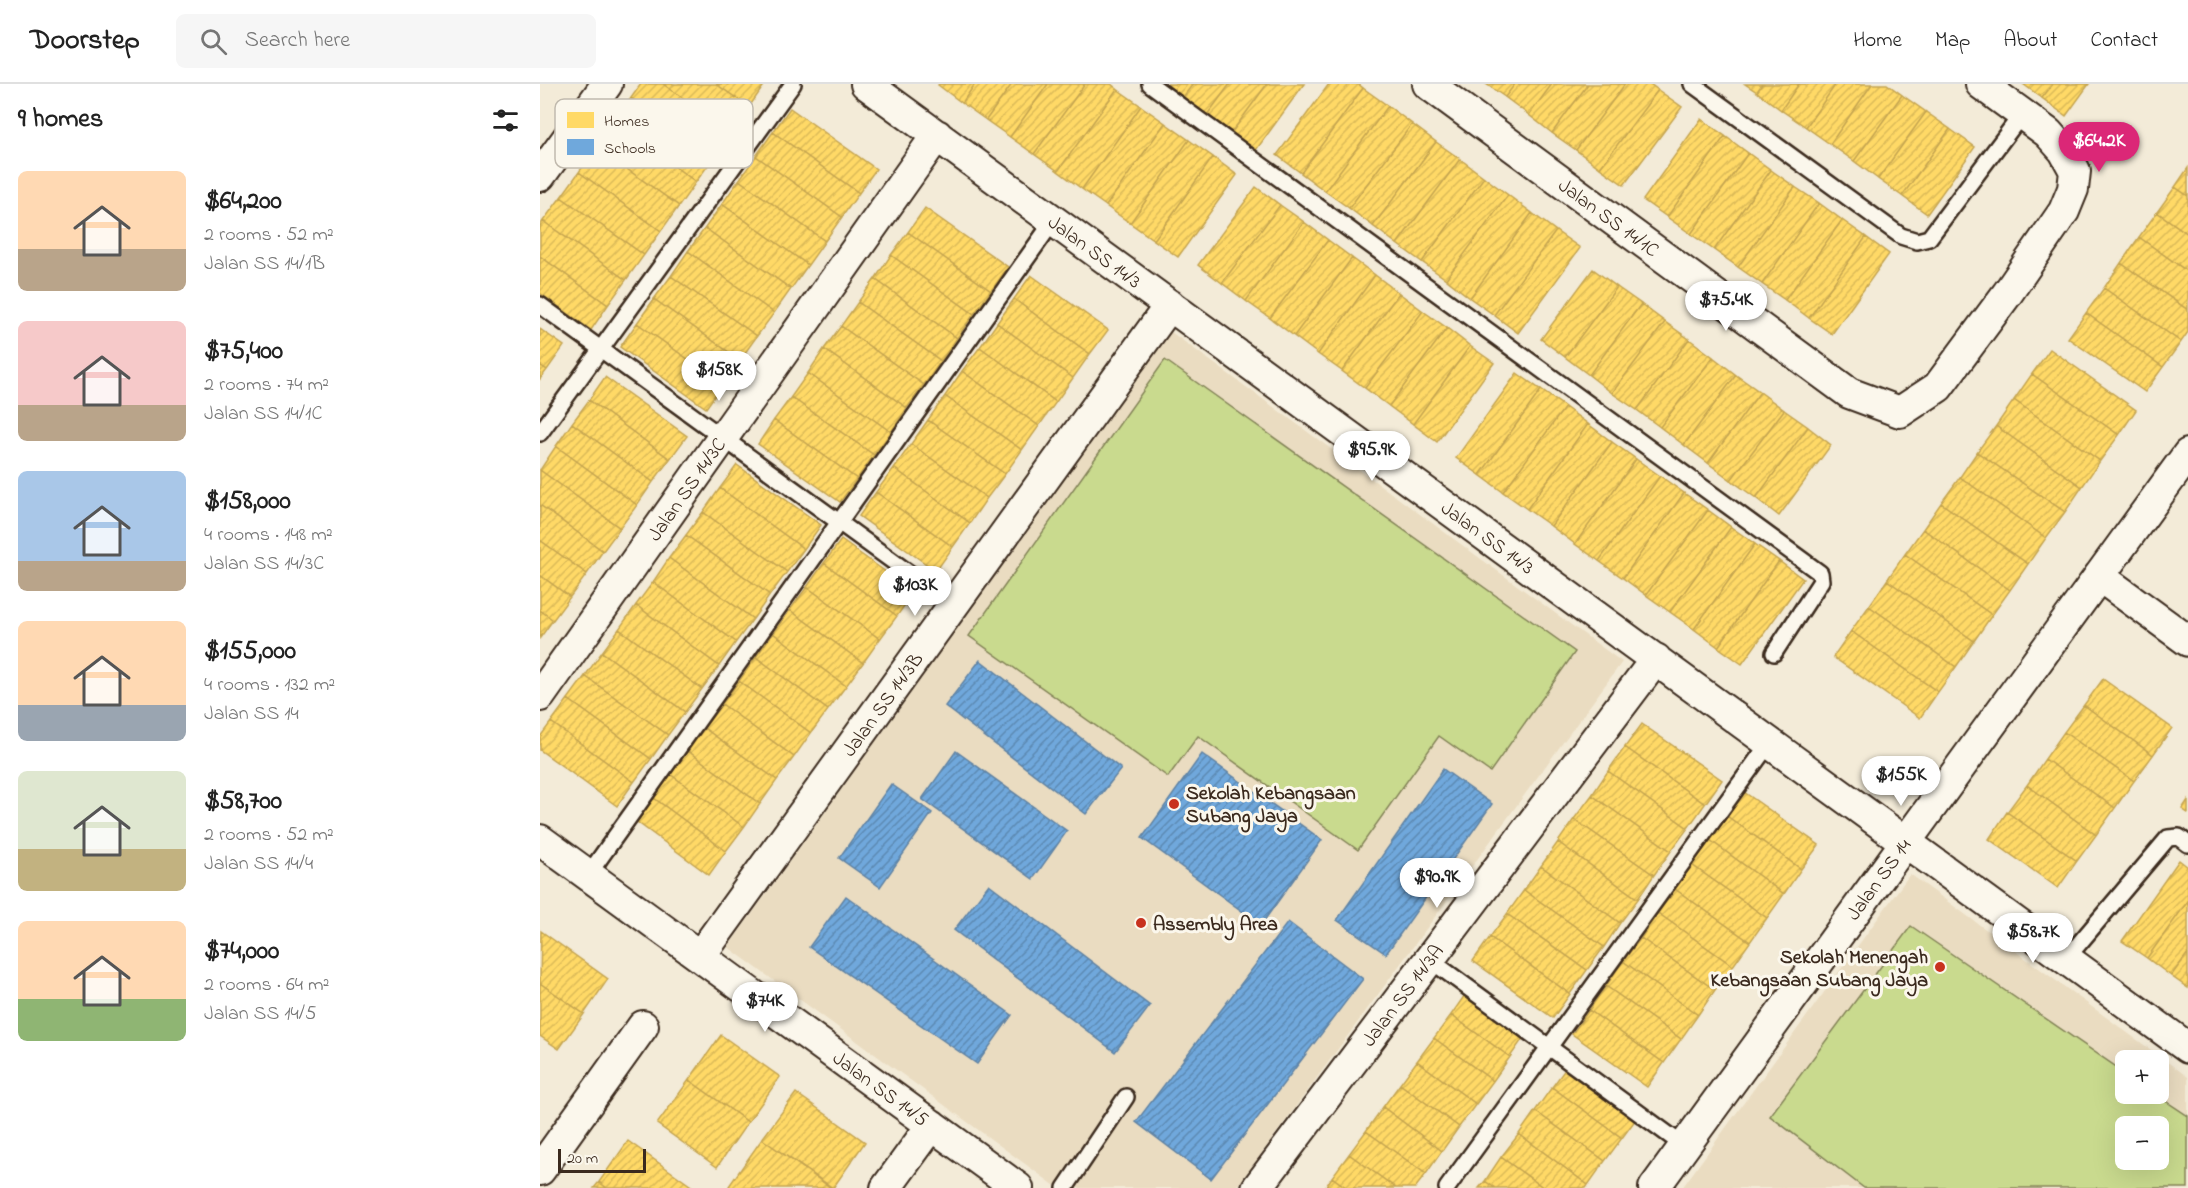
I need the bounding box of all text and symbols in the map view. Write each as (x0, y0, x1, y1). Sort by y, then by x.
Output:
search box (176, 14, 596, 68)
text: Doorstep (30, 21, 140, 62)
icon: search (197, 25, 230, 58)
text: Search here (245, 25, 350, 57)
text: Home (1853, 26, 1902, 56)
text: Map (1935, 26, 1970, 56)
text: About (2003, 26, 2057, 56)
text: Contact (2090, 26, 2158, 56)
legend (555, 99, 753, 168)
text: 9 homes (18, 101, 103, 139)
icon: filters (489, 104, 522, 137)
text: Homes (604, 110, 649, 134)
pin: $64.2K (2050, 122, 2148, 173)
text: $64.2K (2073, 127, 2125, 156)
text: Schools (604, 137, 656, 161)
street label: Jalan SS 14/1C (1551, 172, 1664, 266)
text: $64,200 (204, 183, 282, 221)
icon: home (66, 195, 138, 267)
street label: Jalan SS 14/3 (1041, 209, 1146, 297)
text: 2 rooms · 52 m² (204, 221, 334, 250)
text: Jalan SS 14/1B (204, 250, 325, 279)
pin: $75.4K (1677, 281, 1775, 332)
text: $75.4K (1699, 286, 1753, 315)
text: $75,400 (204, 333, 283, 371)
icon: home (66, 345, 138, 417)
pin: $158K (677, 351, 761, 402)
text: $158K (695, 356, 743, 385)
text: 2 rooms · 74 m² (204, 371, 329, 400)
text: Jalan SS 14/1C (204, 400, 322, 429)
pin: $95.9K (1323, 431, 1421, 482)
street label: Jalan SS 14/3C (642, 433, 734, 548)
text: $95.9K (1347, 436, 1397, 465)
text: $158,000 (204, 483, 291, 521)
icon: home (66, 495, 138, 567)
street label: Jalan SS 14/3 (1434, 495, 1539, 583)
text: 4 rooms · 148 m² (204, 521, 333, 550)
text: Jalan SS 14/3C (204, 550, 324, 579)
pin: $103K (873, 566, 957, 617)
text: $103K (892, 571, 938, 600)
text: $155,000 (204, 633, 296, 671)
icon: home (66, 645, 138, 717)
street label: Jalan SS 14/3B (836, 647, 932, 764)
text: 4 rooms · 132 m² (204, 671, 335, 700)
text: Jalan SS 14 (204, 700, 299, 729)
pin: $155K (1859, 756, 1943, 807)
text: $155K (1875, 761, 1927, 790)
place label: Sekolah Kebangsaan Subang Jaya (1186, 780, 1356, 833)
text: $58,700 (204, 783, 282, 821)
icon: home (66, 795, 138, 867)
marker: Sekolah Kebangsaan Subang Jaya (1167, 797, 1181, 811)
text: 2 rooms · 52 m² (204, 821, 334, 850)
street label: Jalan SS 14 (1840, 834, 1920, 927)
text: Jalan SS 14/4 (204, 850, 313, 879)
pin: $90.9K (1388, 858, 1486, 909)
text: $90.9K (1414, 863, 1460, 892)
place label: Assembly Area (1153, 911, 1278, 941)
pin: $58.7K (1984, 913, 2082, 964)
marker: Assembly Area (1134, 916, 1148, 930)
text: $58.7K (2006, 918, 2060, 947)
text: $74,000 (204, 933, 279, 971)
street label: Jalan SS 14/3A (1356, 939, 1452, 1054)
place label: Sekolah Menengah Kebangsaan Subang Jaya (1711, 944, 1928, 997)
icon: home (66, 945, 138, 1017)
marker: Sekolah Menengah Kebangsaan Subang Jaya (1933, 960, 1947, 974)
text: 2 rooms · 64 m² (204, 971, 329, 1000)
pin: $74K (729, 982, 801, 1033)
text: $74K (746, 987, 784, 1016)
text: Jalan SS 14/5 (204, 1000, 317, 1029)
street label: Jalan SS 14/5 (826, 1045, 934, 1135)
map controls (2115, 1050, 2169, 1170)
button: + (2115, 1050, 2169, 1104)
button: − (2115, 1116, 2169, 1170)
scale bar (558, 1146, 646, 1174)
text: 20 m (567, 1147, 598, 1171)

